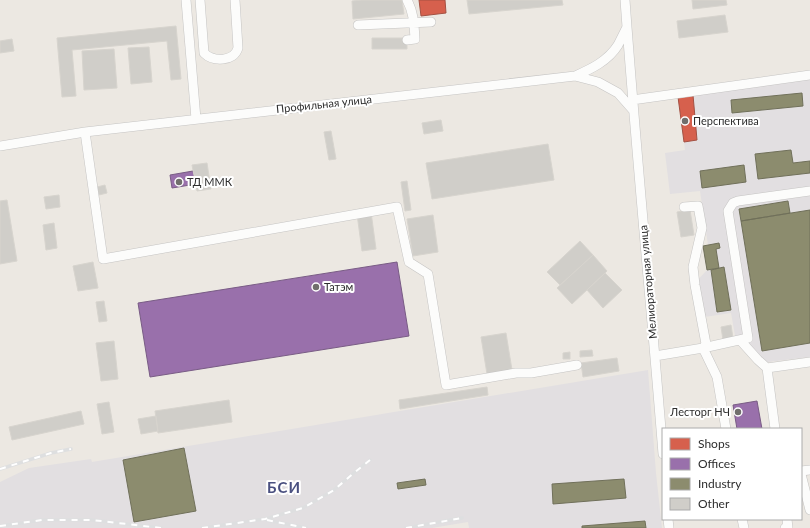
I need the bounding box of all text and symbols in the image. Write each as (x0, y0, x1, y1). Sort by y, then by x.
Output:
street label: Профильная улица (275, 92, 372, 115)
place label: Перспектива (693, 114, 759, 127)
marker: Перспектива (680, 116, 690, 126)
place label: ТД ММК (187, 175, 233, 188)
marker: ТД ММК (174, 177, 184, 187)
street label: Мелиораторная улица (636, 225, 659, 339)
place label: Татэм (324, 280, 353, 293)
marker: Татэм (311, 282, 321, 292)
place label: Лесторг НЧ (669, 405, 730, 418)
marker: Лесторг НЧ (733, 407, 743, 417)
legend (662, 428, 802, 520)
text: Shops (698, 436, 730, 451)
text: Offices (698, 456, 735, 471)
text: Industry (698, 476, 742, 491)
district label: БСИ (267, 478, 301, 496)
text: Other (698, 496, 730, 511)

